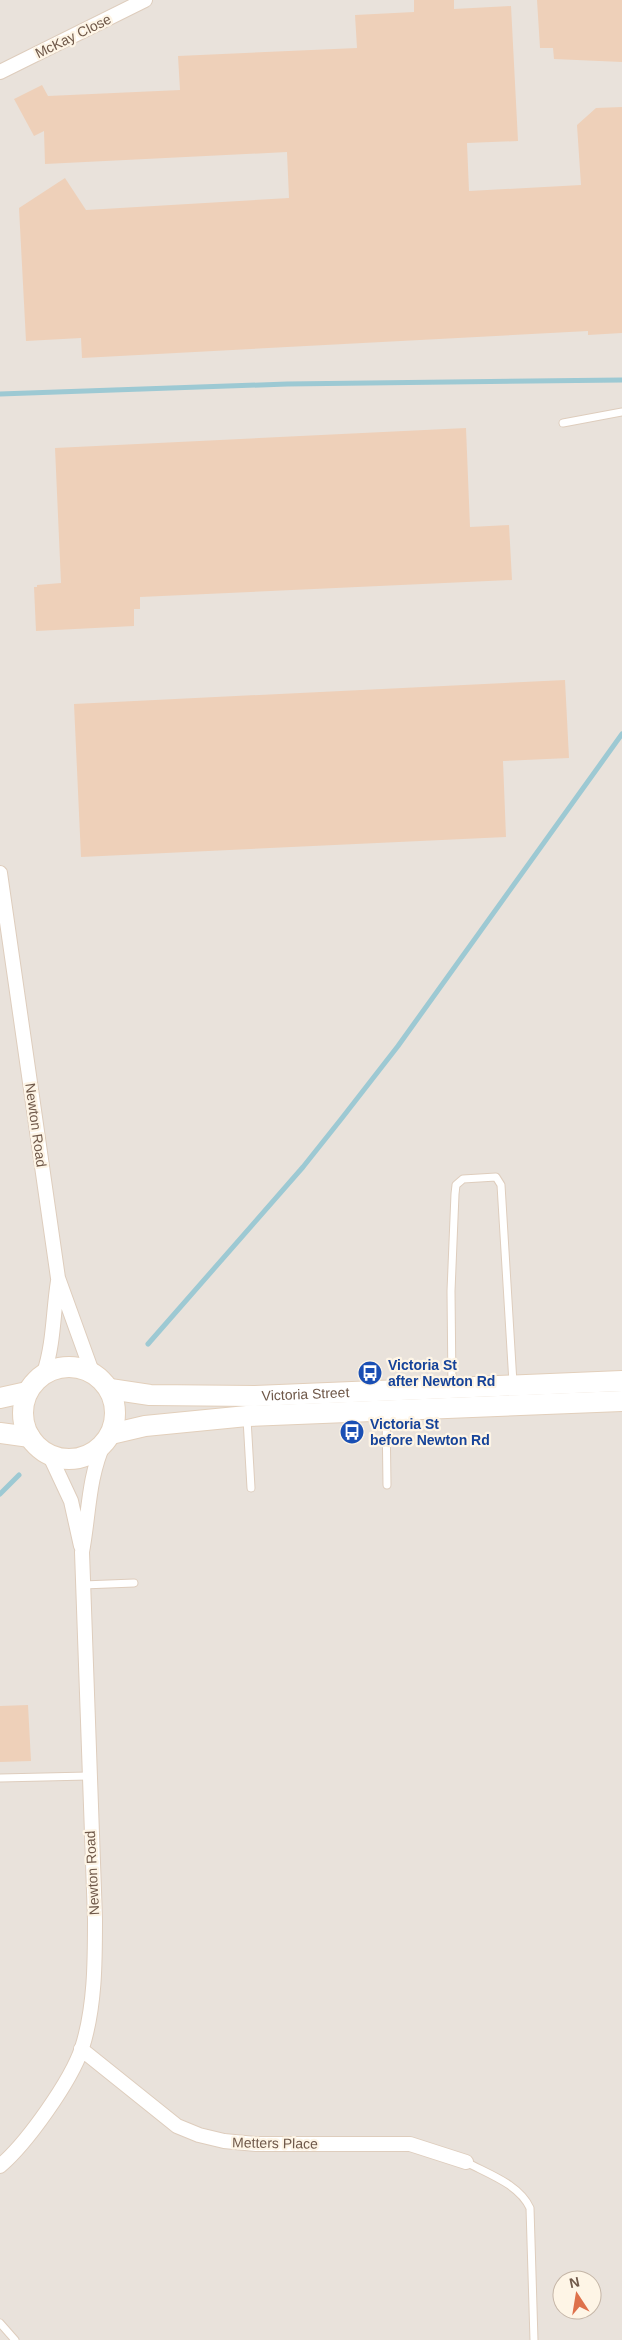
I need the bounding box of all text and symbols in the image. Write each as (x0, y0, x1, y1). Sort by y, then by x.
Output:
street label: McKay Close (32, 11, 114, 61)
street label: Newton Road (22, 1082, 50, 1168)
place label: Victoria St after Newton Rd (388, 1357, 495, 1389)
bus stop icon: Victoria St after Newton Rd (357, 1360, 383, 1386)
street label: Victoria Street (261, 1384, 350, 1404)
place label: Victoria St before Newton Rd (370, 1416, 490, 1448)
bus stop icon: Victoria St before Newton Rd (339, 1419, 365, 1445)
street label: Newton Road (82, 1830, 102, 1916)
street label: Metters Place (232, 2134, 318, 2152)
north arrow (552, 2270, 602, 2320)
text: N (568, 2273, 581, 2291)

